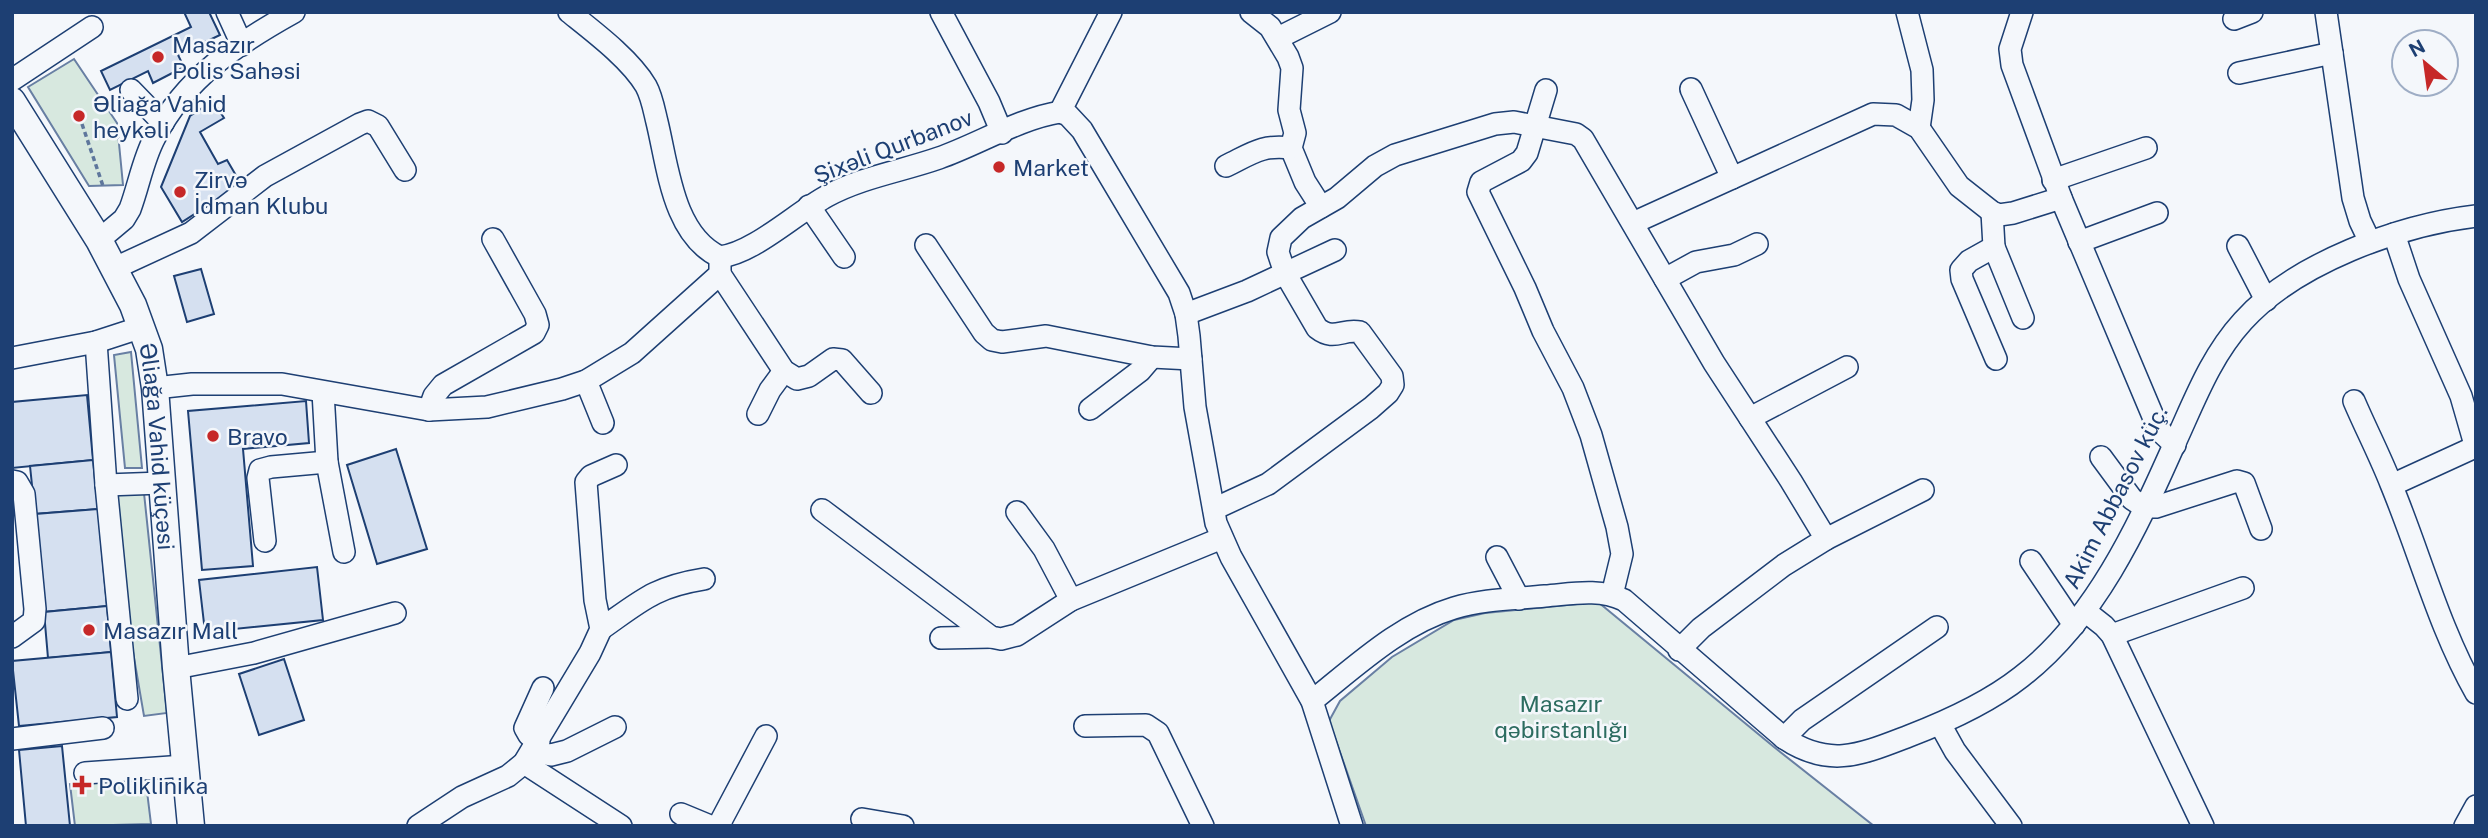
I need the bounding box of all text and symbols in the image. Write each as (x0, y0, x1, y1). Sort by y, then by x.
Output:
north arrow (2390, 28, 2460, 98)
place label: Masazır Polis Sahəsi (172, 31, 301, 84)
text: N (2405, 35, 2429, 61)
marker: Masazır Polis Sahəsi (150, 49, 166, 65)
place label: Əliağa Vahid heykəli (93, 90, 227, 143)
street label: Şixəli Qurbanov (810, 103, 977, 189)
marker: Əliağa Vahid heykəli (71, 108, 87, 124)
place label: Market (1013, 154, 1089, 181)
marker: Market (991, 159, 1007, 175)
place label: Zirvə İdman Klubu (194, 166, 328, 219)
marker: Zirvə İdman Klubu (172, 184, 188, 200)
street label: Əliağa Vahid küçəsi (135, 341, 181, 551)
street label: Akim Abbasov küç. (2057, 401, 2173, 593)
place label: Bravo (227, 423, 288, 450)
marker: Bravo (205, 428, 221, 444)
place label: Masazır Mall (103, 617, 238, 644)
marker: Masazır Mall (81, 622, 97, 638)
park label: Masazır qəbirstanlığı (1494, 690, 1628, 743)
place label: Poliklinika (98, 772, 208, 799)
marker: Poliklinika (72, 775, 92, 795)

